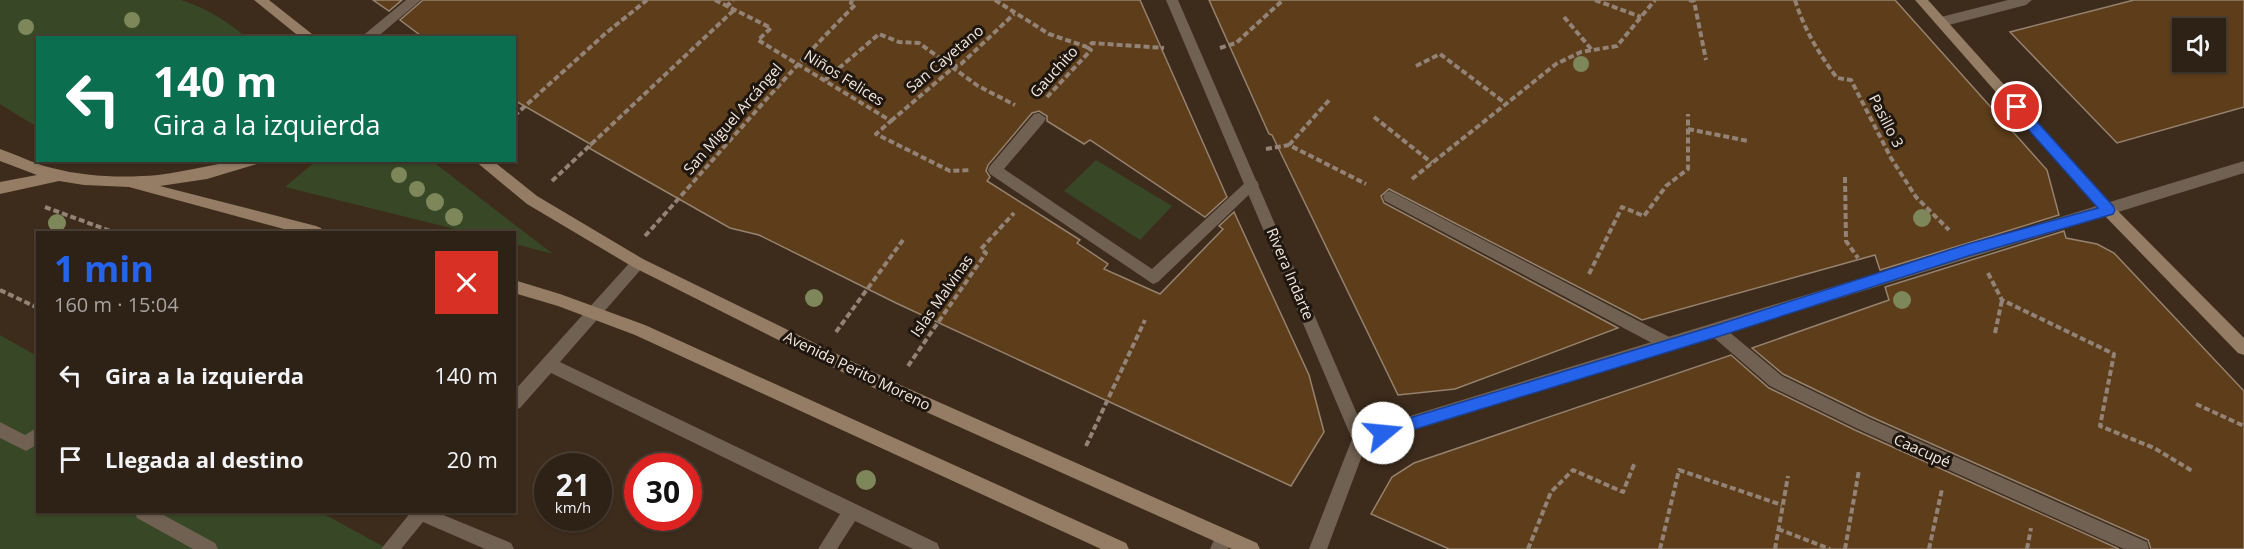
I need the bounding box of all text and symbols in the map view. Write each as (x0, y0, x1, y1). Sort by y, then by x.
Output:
map controls (2172, 18, 2226, 72)
button: sound (2172, 18, 2226, 72)
street label: San Cayetano (901, 20, 987, 97)
street label: Gauchito (1025, 41, 1082, 101)
street label: Niños Felices (801, 45, 888, 110)
text: 140 m (153, 52, 277, 109)
street label: San Miguel Arcángel (678, 59, 786, 178)
icon: left (54, 60, 132, 138)
pin (1991, 81, 2042, 132)
street label: Pasillo 3 (1865, 90, 1909, 151)
icon: arrive (2000, 90, 2033, 123)
text: Gira a la izquierda (153, 106, 380, 143)
street label: Rivera Indarte (1263, 225, 1319, 323)
text: 1 min (54, 244, 154, 293)
street label: Islas Malvinas (905, 250, 977, 341)
button: close (435, 251, 498, 314)
text: 160 m · 15:04 (54, 291, 179, 318)
street label: Avenida Perito Moreno (781, 326, 934, 414)
icon: left (54, 359, 87, 392)
text: Gira a la izquierda (105, 360, 304, 390)
text: 140 m (434, 360, 498, 390)
position arrow (1351, 401, 1415, 465)
street label: Caacupé (1891, 429, 1954, 471)
icon: arrive (54, 443, 87, 476)
text: Llegada al destino (105, 444, 304, 474)
text: 20 m (447, 444, 498, 474)
speed limit sign: 30 (624, 453, 702, 531)
text: 21 (556, 464, 590, 505)
text: km/h (555, 497, 591, 517)

